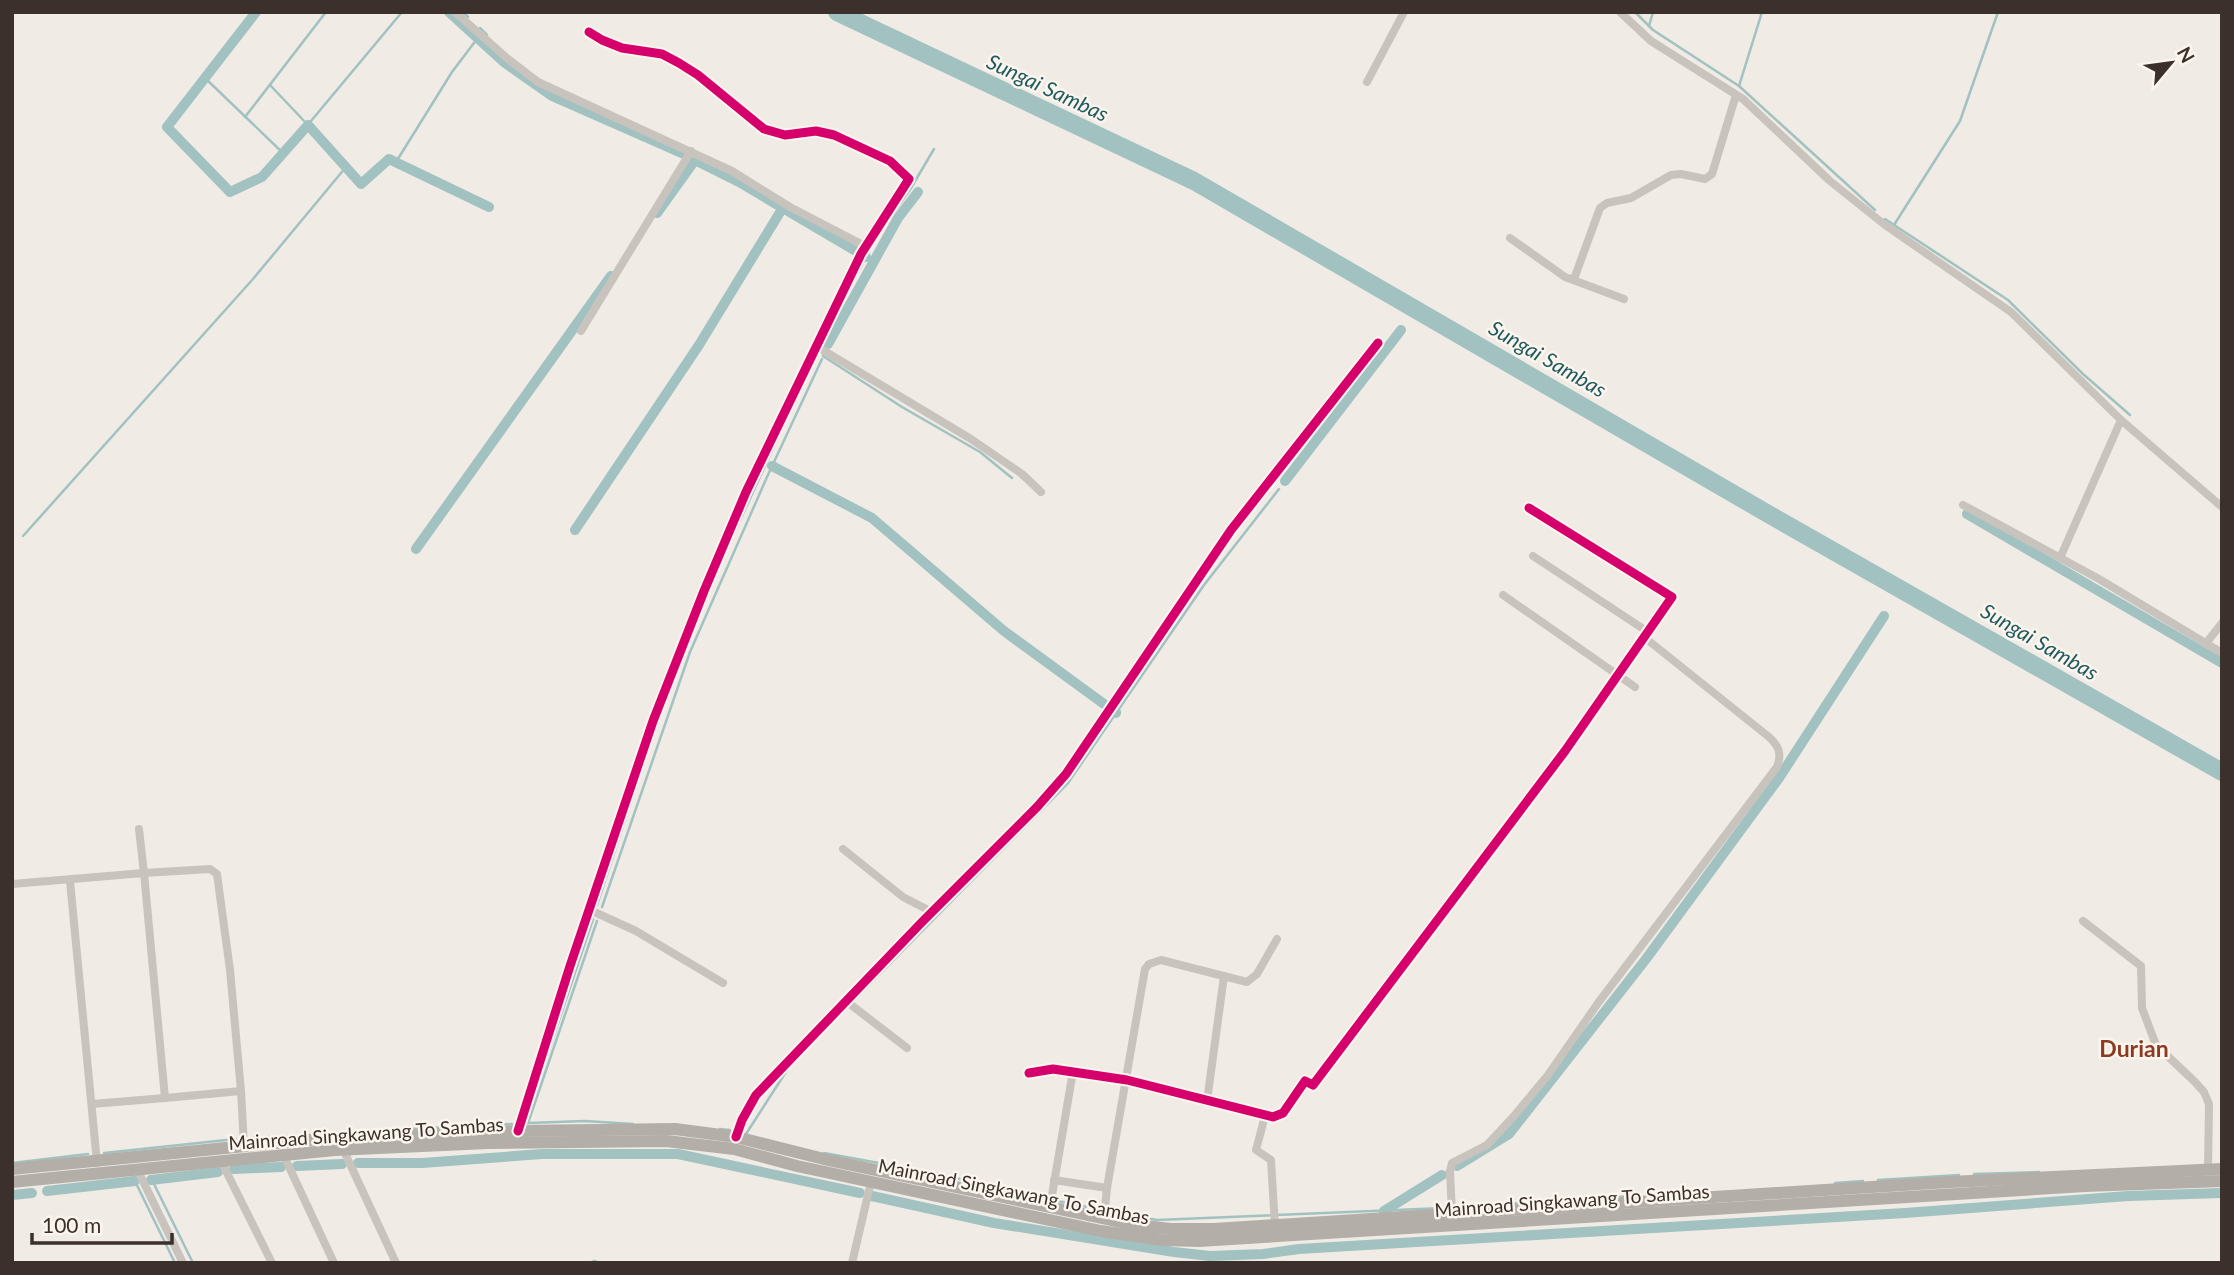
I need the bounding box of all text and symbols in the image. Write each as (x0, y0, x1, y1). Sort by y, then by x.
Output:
north arrow (2136, 28, 2206, 98)
text: N (2173, 43, 2200, 66)
water label: Sungai Sambas (983, 48, 1113, 126)
water label: Sungai Sambas (1485, 314, 1611, 402)
water label: Sungai Sambas (1977, 597, 2103, 685)
district label: Durian (2099, 1034, 2169, 1062)
street label: Mainroad Singkawang To Sambas (228, 1112, 504, 1154)
street label: Mainroad Singkawang To Sambas (877, 1153, 1151, 1229)
street label: Mainroad Singkawang To Sambas (1434, 1179, 1710, 1221)
scale bar (32, 1202, 172, 1246)
text: 100 m (42, 1212, 101, 1237)

